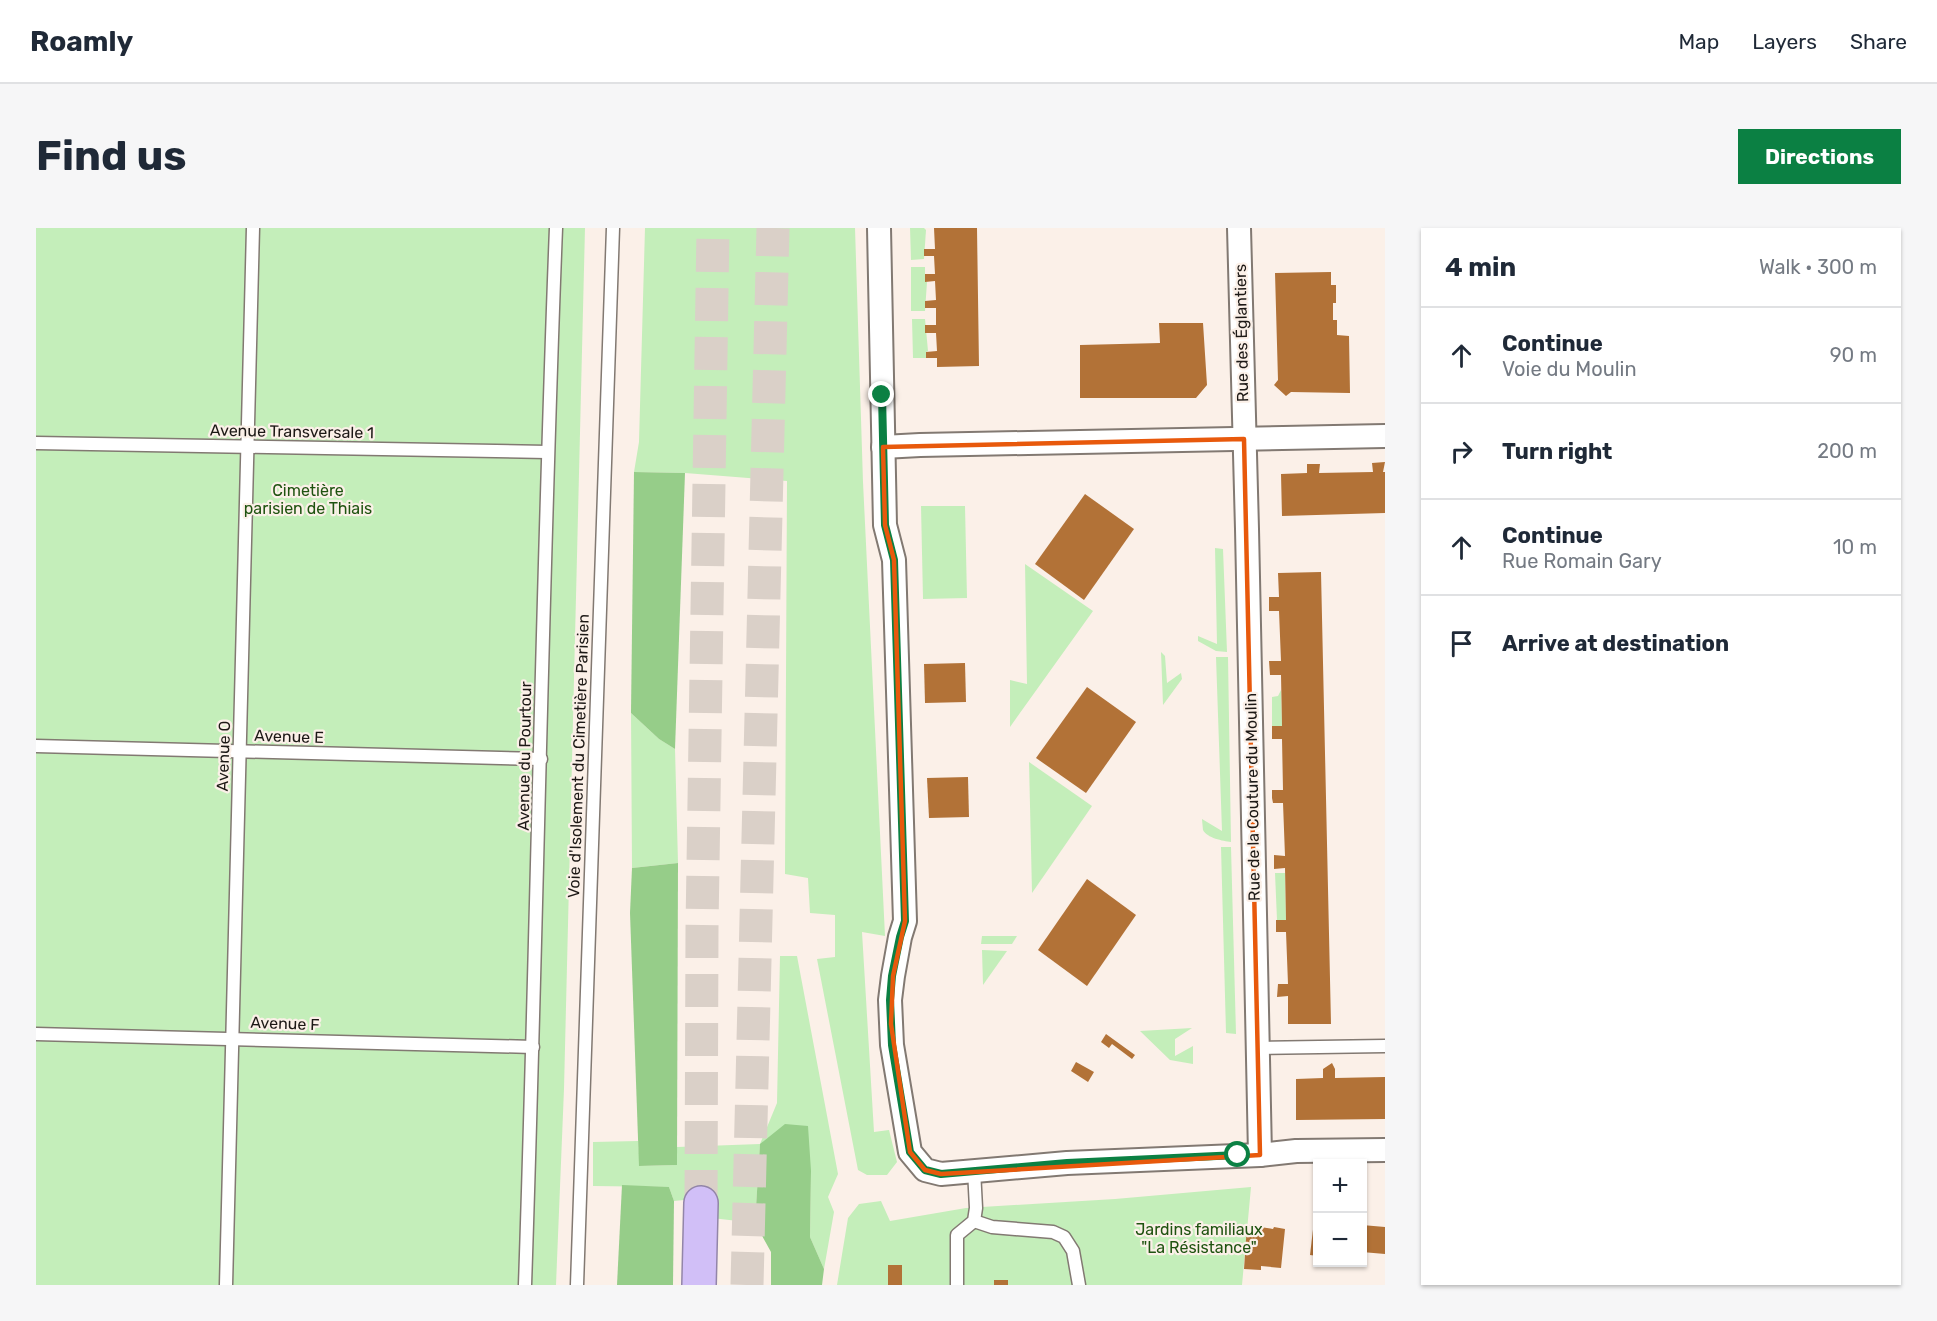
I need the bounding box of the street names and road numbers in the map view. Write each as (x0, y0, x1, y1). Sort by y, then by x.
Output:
street label: Rue des Églantiers (1231, 264, 1252, 402)
street label: Avenue Transversale 1 (210, 421, 374, 442)
street label: Voie d'Isolement du Cimetière Parisien (564, 614, 593, 898)
street label: Avenue du Pourtour (514, 681, 535, 831)
street label: Rue de la Couture du Moulin (1241, 693, 1264, 901)
street label: Avenue O (213, 720, 234, 792)
street label: Avenue E (254, 726, 324, 747)
street label: Avenue F (250, 1013, 320, 1034)

